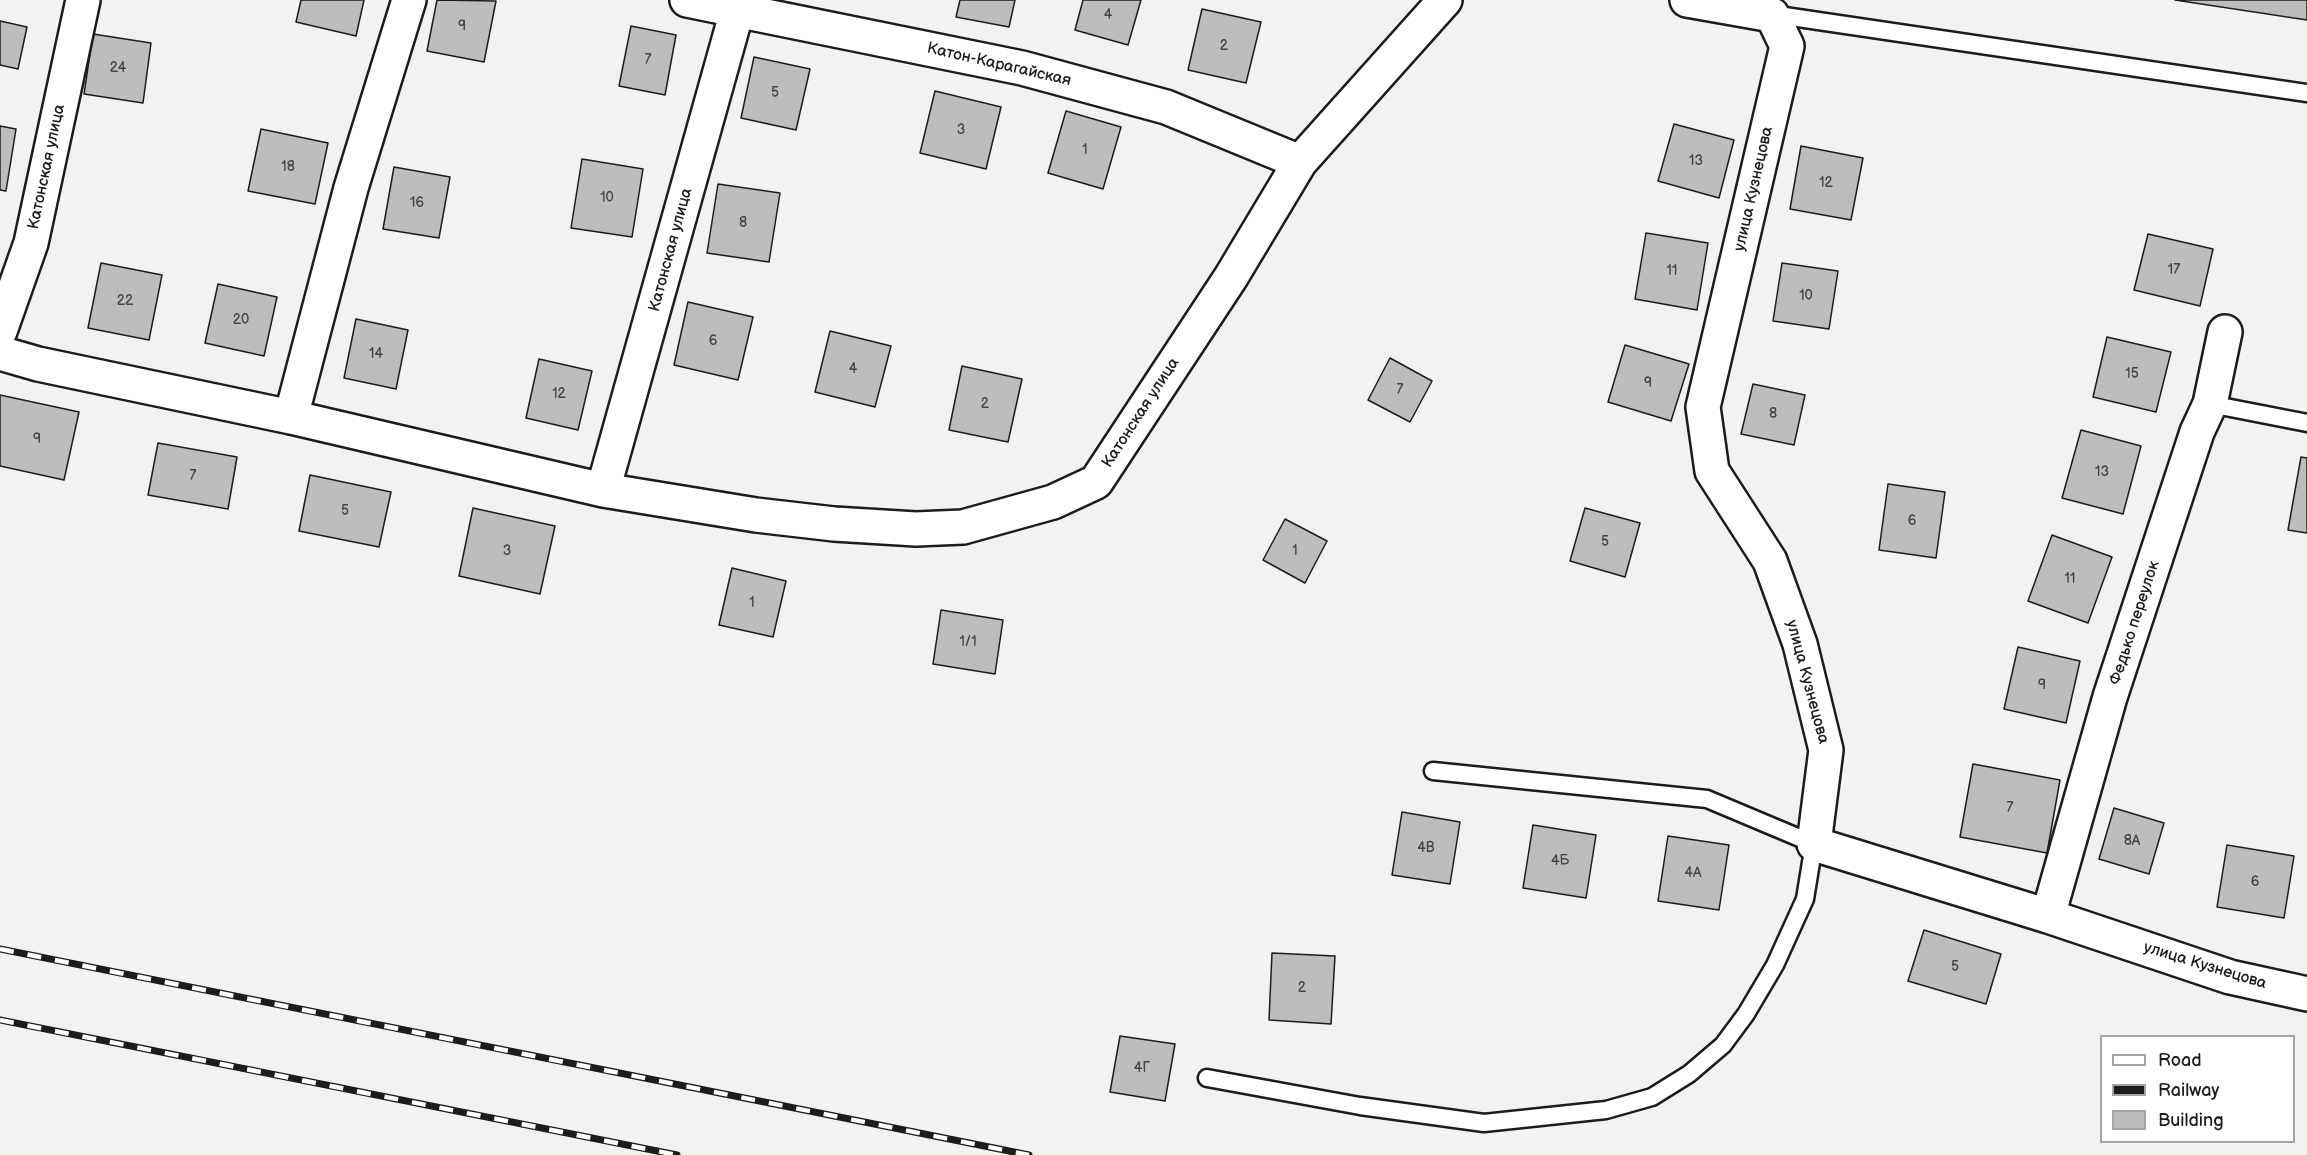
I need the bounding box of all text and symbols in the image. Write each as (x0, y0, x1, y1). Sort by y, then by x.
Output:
house number: 4 (1104, 7, 1112, 23)
house number: 9 (458, 18, 466, 34)
house number: 2 (1220, 38, 1228, 54)
street label: Катон-Карагайская (925, 39, 1073, 91)
house number: 7 (645, 52, 651, 68)
house number: 24 (110, 60, 126, 76)
house number: 5 (771, 85, 779, 101)
street label: Катонская улица (24, 103, 70, 231)
house number: 3 (957, 122, 965, 138)
street label: улица Кузнецова (1730, 125, 1778, 253)
house number: 1 (1082, 142, 1088, 158)
house number: 13 (1689, 153, 1703, 169)
house number: 18 (281, 159, 295, 175)
house number: 12 (1819, 175, 1833, 191)
street label: Катонская улица (645, 186, 697, 314)
house number: 10 (600, 190, 614, 206)
house number: 16 (410, 195, 424, 211)
house number: 8 (739, 215, 747, 231)
house number: 17 (2168, 262, 2180, 278)
house number: 11 (1667, 263, 1677, 279)
house number: 10 (1799, 288, 1813, 304)
house number: 22 (117, 293, 133, 309)
house number: 20 (233, 312, 249, 328)
house number: 6 (709, 333, 717, 349)
house number: 14 (369, 346, 383, 362)
street label: Катонская улица (1098, 354, 1184, 472)
house number: 4 (849, 361, 857, 377)
house number: 15 (2125, 366, 2139, 382)
house number: 9 (1644, 375, 1652, 391)
house number: 7 (1397, 382, 1403, 398)
house number: 12 (552, 386, 566, 402)
house number: 2 (981, 396, 989, 412)
house number: 8 (1769, 406, 1777, 422)
house number: 9 (33, 431, 41, 447)
house number: 13 (2095, 464, 2109, 480)
house number: 7 (190, 468, 196, 484)
house number: 5 (341, 503, 349, 519)
house number: 6 (1908, 513, 1916, 529)
house number: 5 (1601, 534, 1609, 550)
house number: 3 (503, 543, 511, 559)
house number: 1 (1292, 543, 1298, 559)
street label: Федько переулок (2106, 559, 2164, 687)
house number: 11 (2065, 571, 2075, 587)
house number: 1 (749, 595, 755, 611)
street label: улица Кузнецова (1781, 618, 1833, 746)
house number: 1/1 (959, 634, 977, 650)
house number: 9 (2038, 677, 2046, 693)
house number: 7 (2007, 800, 2013, 816)
house number: 8А (2124, 833, 2140, 849)
house number: 4В (1417, 840, 1435, 856)
house number: 4Б (1551, 853, 1569, 869)
house number: 4А (1684, 865, 1702, 881)
house number: 6 (2251, 874, 2259, 890)
street label: улица Кузнецова (2141, 938, 2269, 994)
house number: 5 (1951, 959, 1959, 975)
house number: 2 (1298, 980, 1306, 996)
legend (2100, 1035, 2295, 1143)
text: Road (2158, 1050, 2202, 1071)
house number: 4Г (1134, 1060, 1150, 1076)
text: Railway (2158, 1080, 2220, 1101)
text: Building (2158, 1110, 2224, 1131)

